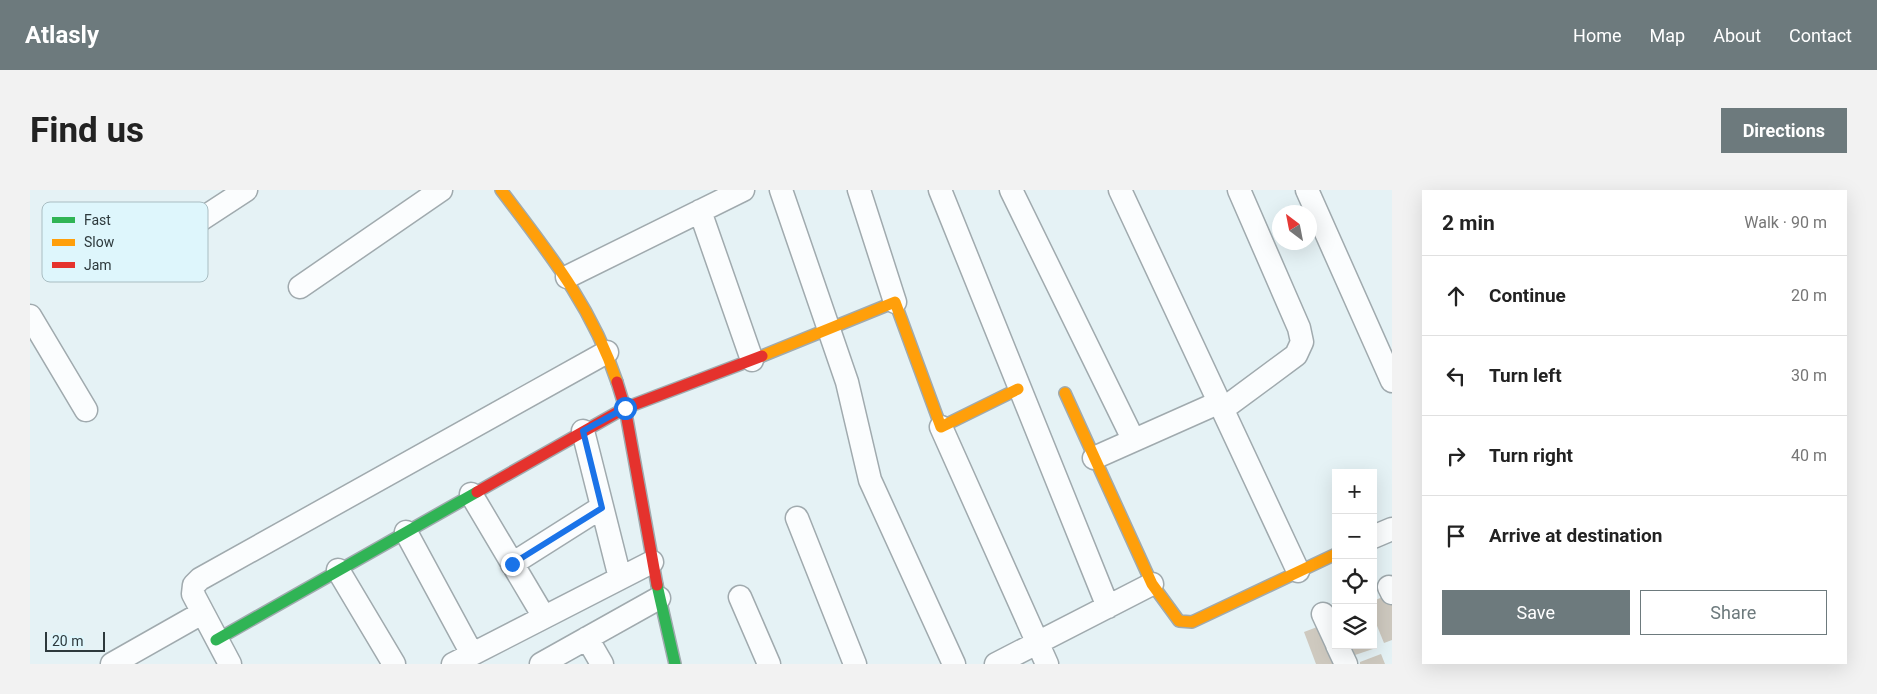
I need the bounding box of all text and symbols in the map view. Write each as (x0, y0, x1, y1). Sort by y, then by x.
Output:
text: Atlasly (25, 21, 99, 49)
text: Home (1573, 25, 1622, 46)
text: Map (1650, 25, 1685, 46)
text: About (1713, 25, 1761, 46)
text: Contact (1789, 25, 1852, 46)
button: Directions (1721, 108, 1847, 153)
text: Find us (30, 110, 144, 151)
legend (42, 202, 208, 282)
north arrow (1272, 205, 1317, 250)
text: 2 min (1442, 211, 1495, 235)
text: Fast (84, 212, 111, 228)
text: Walk · 90 m (1744, 213, 1827, 232)
text: Slow (84, 234, 115, 250)
text: Jam (84, 257, 112, 273)
icon: ahead (1442, 282, 1470, 310)
text: Continue (1489, 284, 1566, 307)
text: 20 m (1791, 286, 1827, 305)
icon: left (1442, 362, 1470, 390)
text: Turn left (1489, 364, 1562, 387)
text: 30 m (1791, 366, 1827, 385)
route start (614, 397, 637, 420)
icon: right (1442, 442, 1470, 470)
text: Turn right (1489, 444, 1573, 467)
text: 40 m (1791, 446, 1827, 465)
map controls (1332, 469, 1377, 649)
button: + (1332, 469, 1377, 514)
button: − (1332, 514, 1377, 559)
icon: arrive (1442, 522, 1470, 550)
text: Arrive at destination (1489, 524, 1662, 547)
route end (501, 553, 524, 576)
button: locate (1332, 559, 1377, 604)
button: Save (1442, 590, 1630, 635)
button: Share (1640, 590, 1827, 635)
button: layers (1332, 604, 1377, 649)
scale bar (45, 629, 105, 652)
text: 20 m (52, 633, 84, 649)

